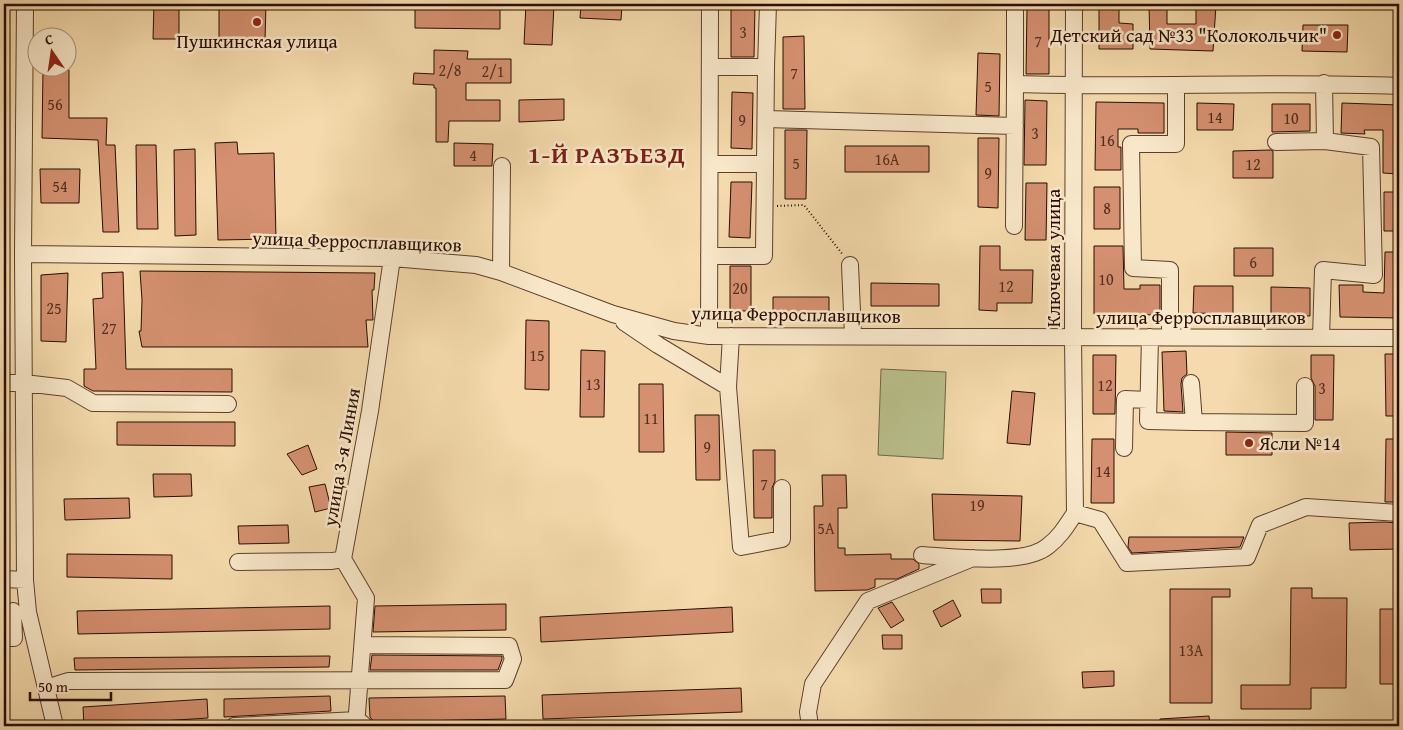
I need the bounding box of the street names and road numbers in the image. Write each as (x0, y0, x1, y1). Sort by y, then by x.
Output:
street label: Ключевая улица (1039, 189, 1067, 327)
street label: улица Ферросплавщиков (251, 223, 462, 259)
street label: улица Ферросплавщиков (690, 298, 901, 330)
street label: улица Ферросплавщиков (1095, 303, 1306, 331)
street label: улица 3-я Линия (315, 385, 367, 529)

